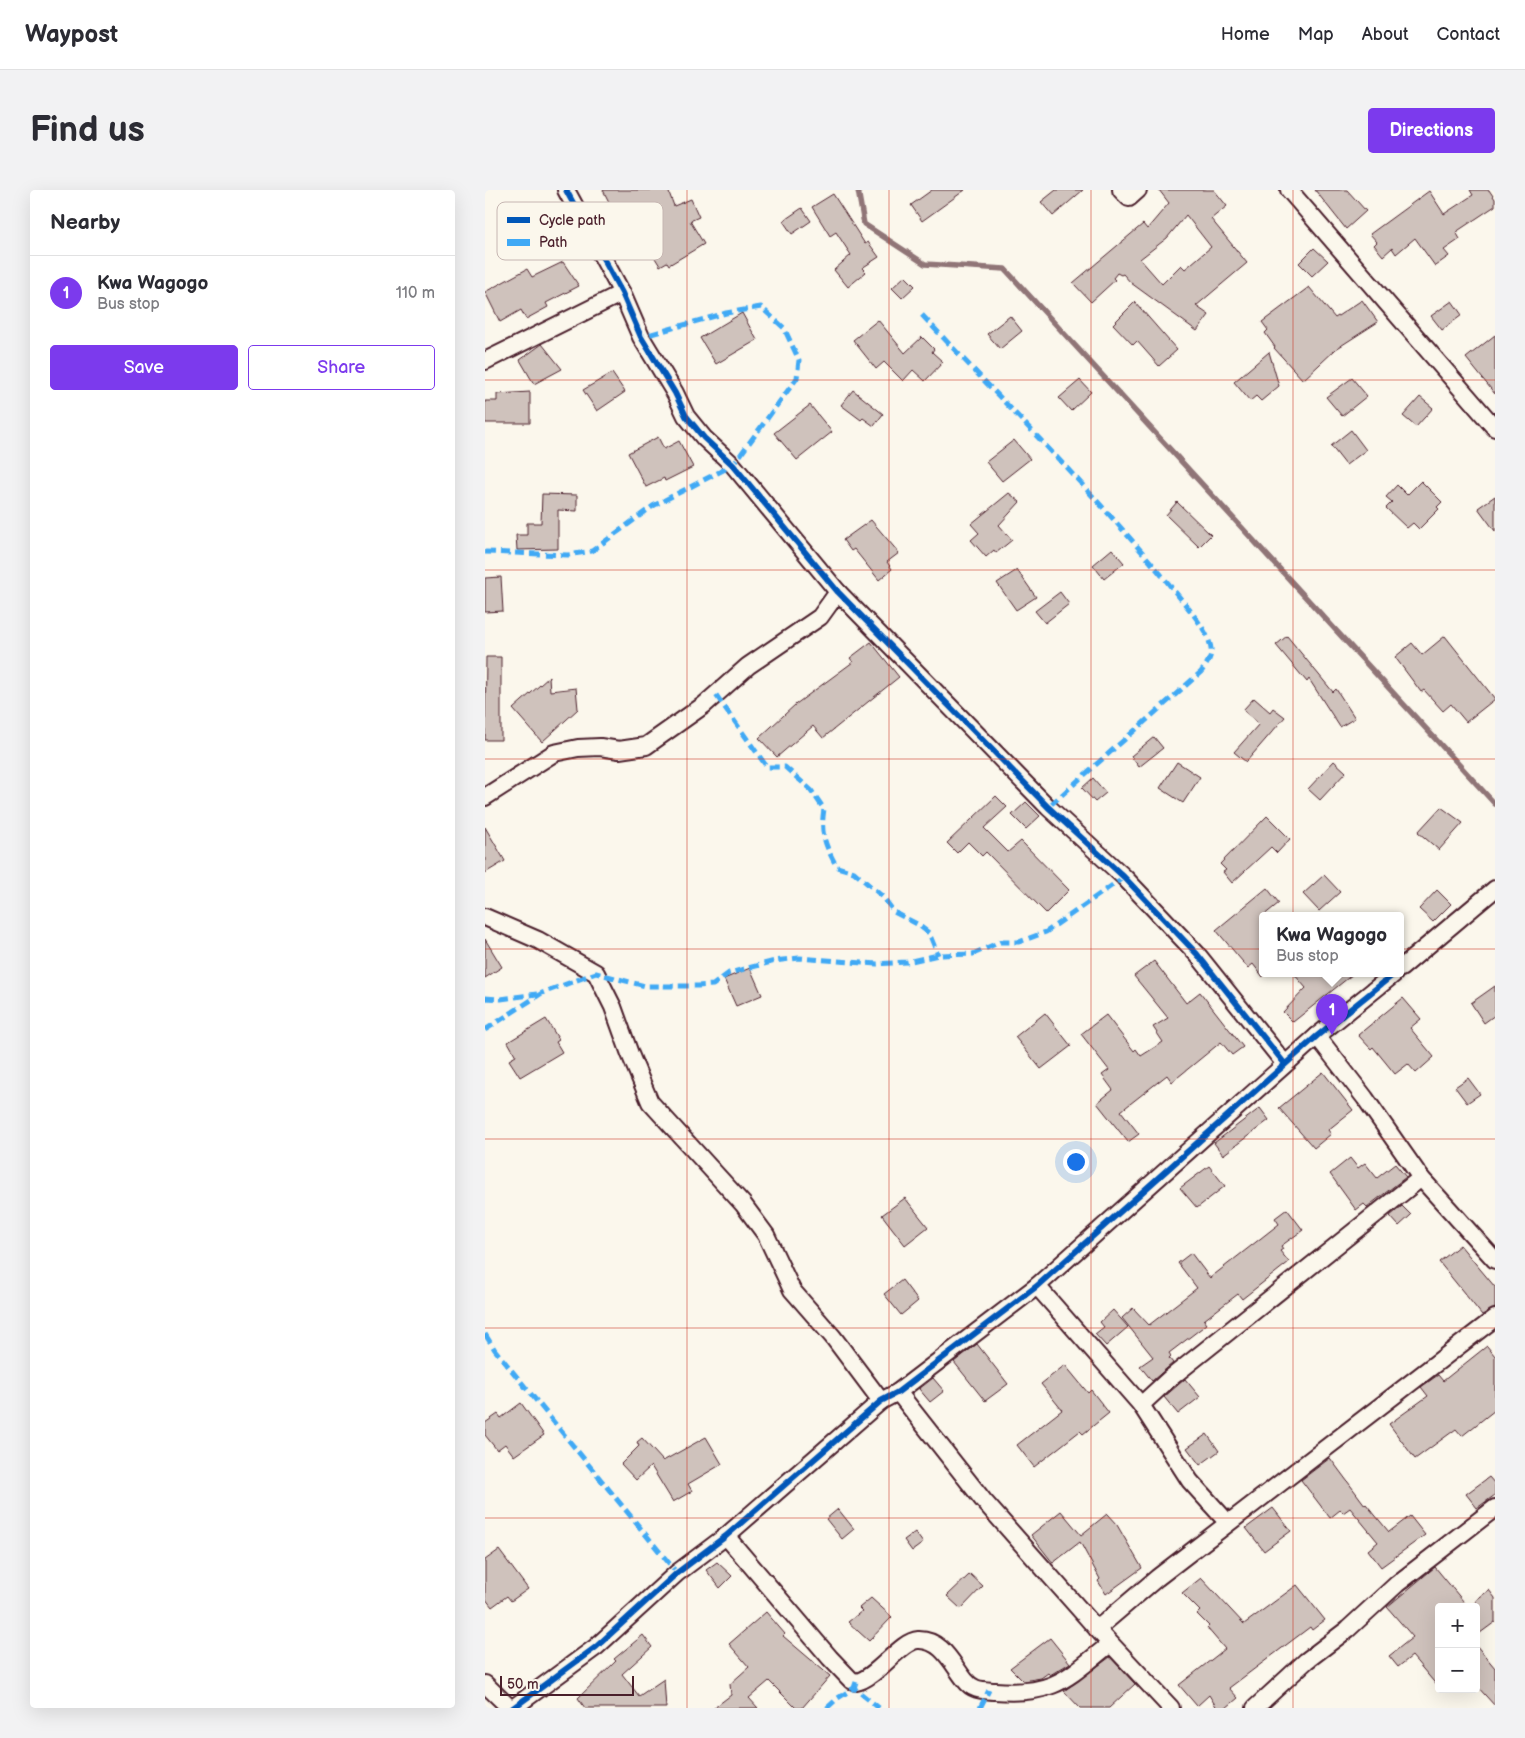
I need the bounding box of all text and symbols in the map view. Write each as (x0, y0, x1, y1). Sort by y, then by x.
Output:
text: Waypost (25, 20, 118, 49)
text: Home (1221, 24, 1270, 45)
text: Map (1298, 24, 1334, 45)
text: About (1362, 24, 1409, 45)
text: Contact (1437, 24, 1500, 45)
button: Directions (1368, 108, 1495, 153)
text: Find us (30, 109, 145, 152)
legend (497, 202, 663, 260)
text: Nearby (50, 210, 120, 235)
text: Cycle path (539, 212, 606, 229)
text: Path (539, 234, 567, 251)
text: Kwa Wagogo (97, 272, 208, 295)
text: 1 (63, 284, 69, 303)
text: 110 m (396, 284, 435, 303)
text: Bus stop (97, 295, 160, 314)
button: Save (50, 345, 238, 390)
button: Share (248, 345, 435, 390)
popup (1259, 912, 1404, 977)
text: Kwa Wagogo (1276, 924, 1387, 947)
text: Bus stop (1276, 947, 1339, 966)
pin: 1 (1316, 994, 1348, 1035)
your location (1063, 1149, 1089, 1175)
map controls (1435, 1603, 1480, 1693)
button: + (1435, 1603, 1480, 1648)
button: − (1435, 1648, 1480, 1693)
scale bar (500, 1673, 634, 1696)
text: 50 m (507, 1676, 539, 1693)

